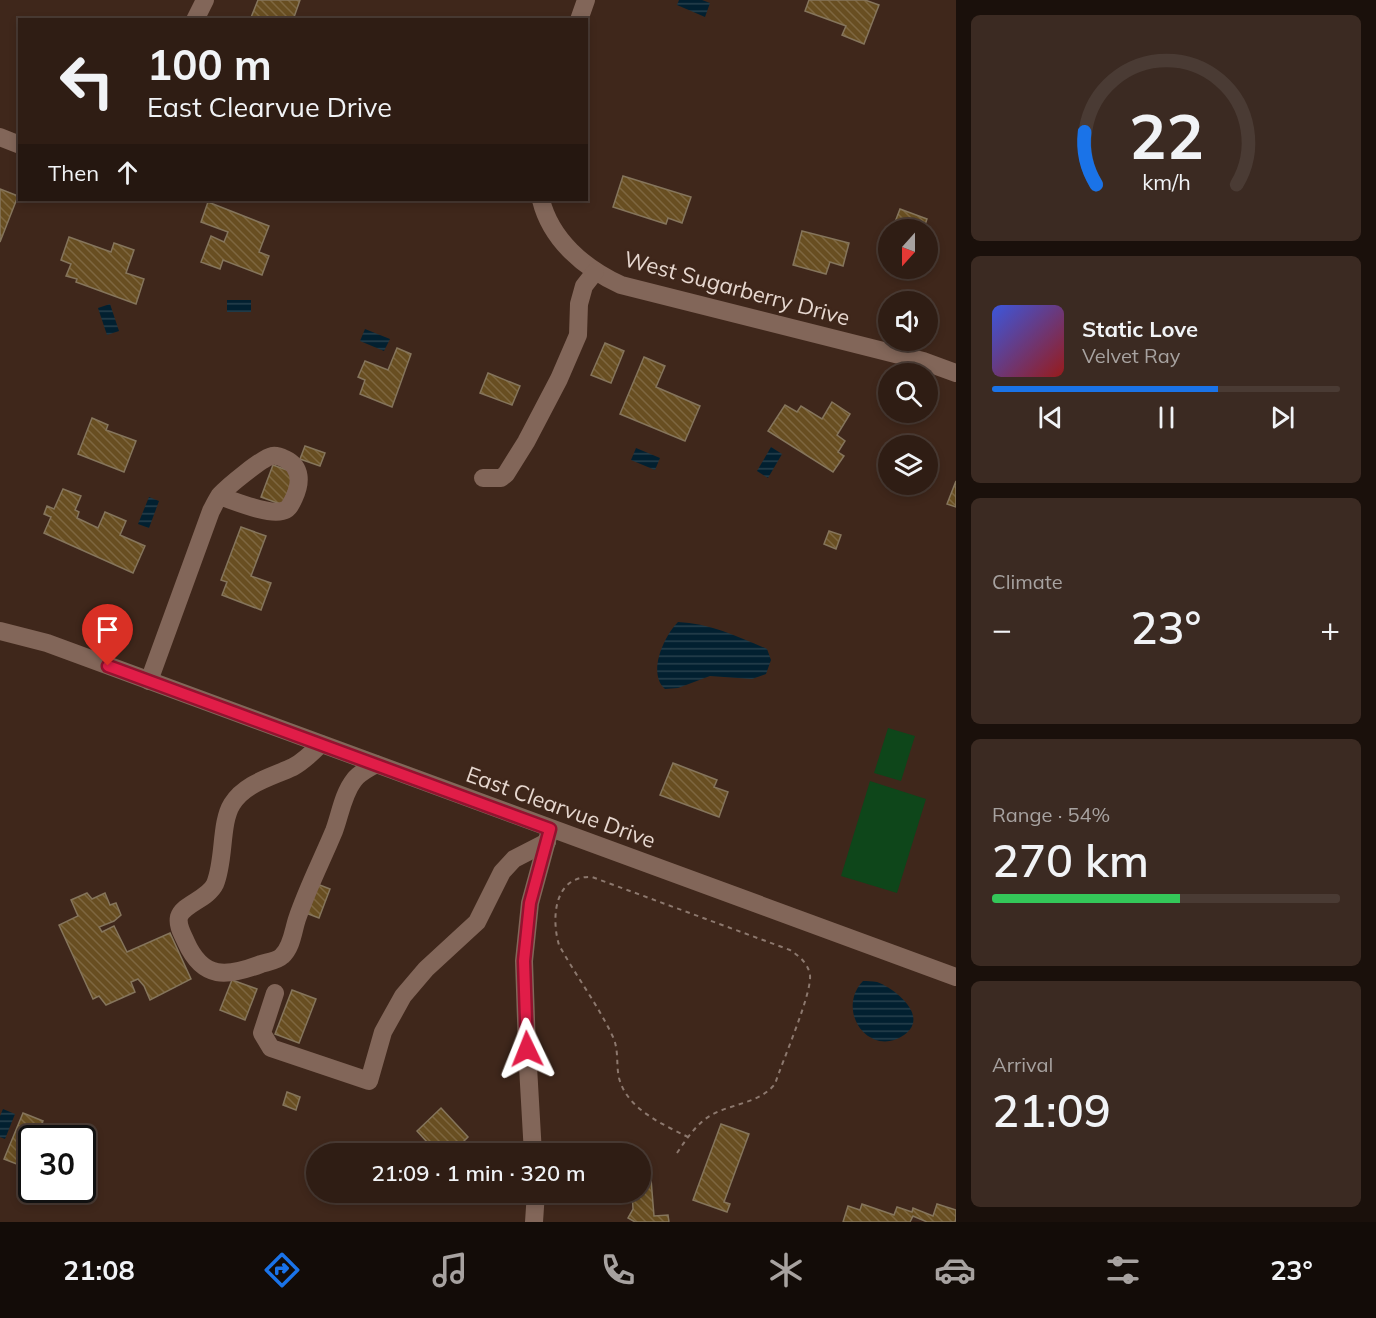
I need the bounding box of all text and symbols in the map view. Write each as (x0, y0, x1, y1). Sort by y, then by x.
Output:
text: 100 m (147, 38, 272, 91)
icon: left (48, 42, 126, 120)
text: East Clearvue Drive (147, 90, 392, 124)
text: 22 (1129, 96, 1203, 175)
icon: ahead (111, 156, 144, 189)
text: Then (48, 159, 99, 187)
text: km/h (1142, 169, 1190, 196)
north arrow (878, 219, 938, 279)
map controls (878, 219, 938, 495)
street label: West Sugarberry Drive (621, 244, 853, 332)
button: sound (878, 291, 938, 351)
text: Static Love (1082, 315, 1198, 343)
text: Velvet Ray (1082, 343, 1180, 368)
button: search (878, 363, 938, 423)
icon: previous (1034, 401, 1067, 434)
icon: pause (1150, 401, 1183, 434)
icon: next (1266, 401, 1299, 434)
button: layers (878, 435, 938, 495)
text: Climate (992, 569, 1063, 594)
text: 23° (1131, 599, 1201, 655)
pin (82, 604, 133, 666)
text: − (992, 608, 1012, 649)
text: + (1320, 608, 1340, 649)
icon: arrive (91, 613, 124, 646)
street label: East Clearvue Drive (462, 760, 660, 854)
text: Range · 54% (992, 802, 1110, 827)
text: 270 km (992, 832, 1149, 888)
position arrow (495, 1017, 559, 1081)
text: Arrival (992, 1052, 1053, 1077)
text: 21:09 (992, 1082, 1111, 1138)
speed limit sign: 30 (18, 1125, 96, 1203)
text: 21:09 · 1 min · 320 m (371, 1159, 586, 1187)
icon: directions (261, 1249, 303, 1291)
icon: music (429, 1249, 471, 1291)
icon: phone (597, 1249, 639, 1291)
icon: climate (765, 1249, 807, 1291)
icon: car (934, 1249, 976, 1291)
icon: filters (1102, 1249, 1144, 1291)
text: 21:08 (63, 1253, 135, 1287)
text: 23° (1270, 1253, 1313, 1287)

